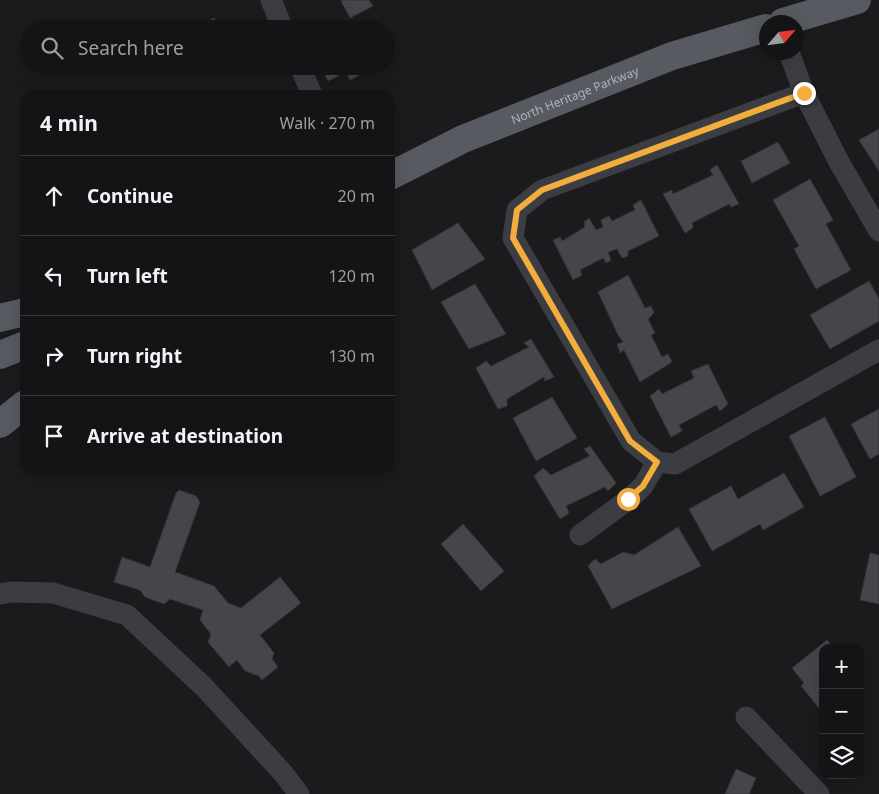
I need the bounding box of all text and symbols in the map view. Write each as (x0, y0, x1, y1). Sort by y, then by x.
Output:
north arrow (759, 15, 804, 60)
search box (20, 20, 395, 75)
icon: search (38, 34, 66, 62)
text: Search here (78, 35, 184, 61)
street label: North Heritage Parkway (508, 61, 642, 128)
route end (793, 82, 816, 105)
text: 4 min (40, 109, 98, 137)
text: Walk · 270 m (280, 112, 375, 134)
icon: ahead (40, 182, 68, 210)
text: Continue (87, 183, 173, 209)
text: 20 m (338, 185, 375, 207)
icon: left (40, 262, 68, 290)
text: Turn left (87, 263, 168, 289)
text: 120 m (328, 265, 375, 287)
icon: right (40, 342, 68, 370)
text: Turn right (87, 343, 182, 369)
text: 130 m (328, 345, 375, 367)
icon: arrive (40, 422, 68, 450)
text: Arrive at destination (87, 423, 283, 449)
route start (617, 488, 640, 511)
map controls (819, 644, 864, 779)
button: + (819, 644, 864, 689)
button: − (819, 689, 864, 734)
button: layers (819, 734, 864, 779)

